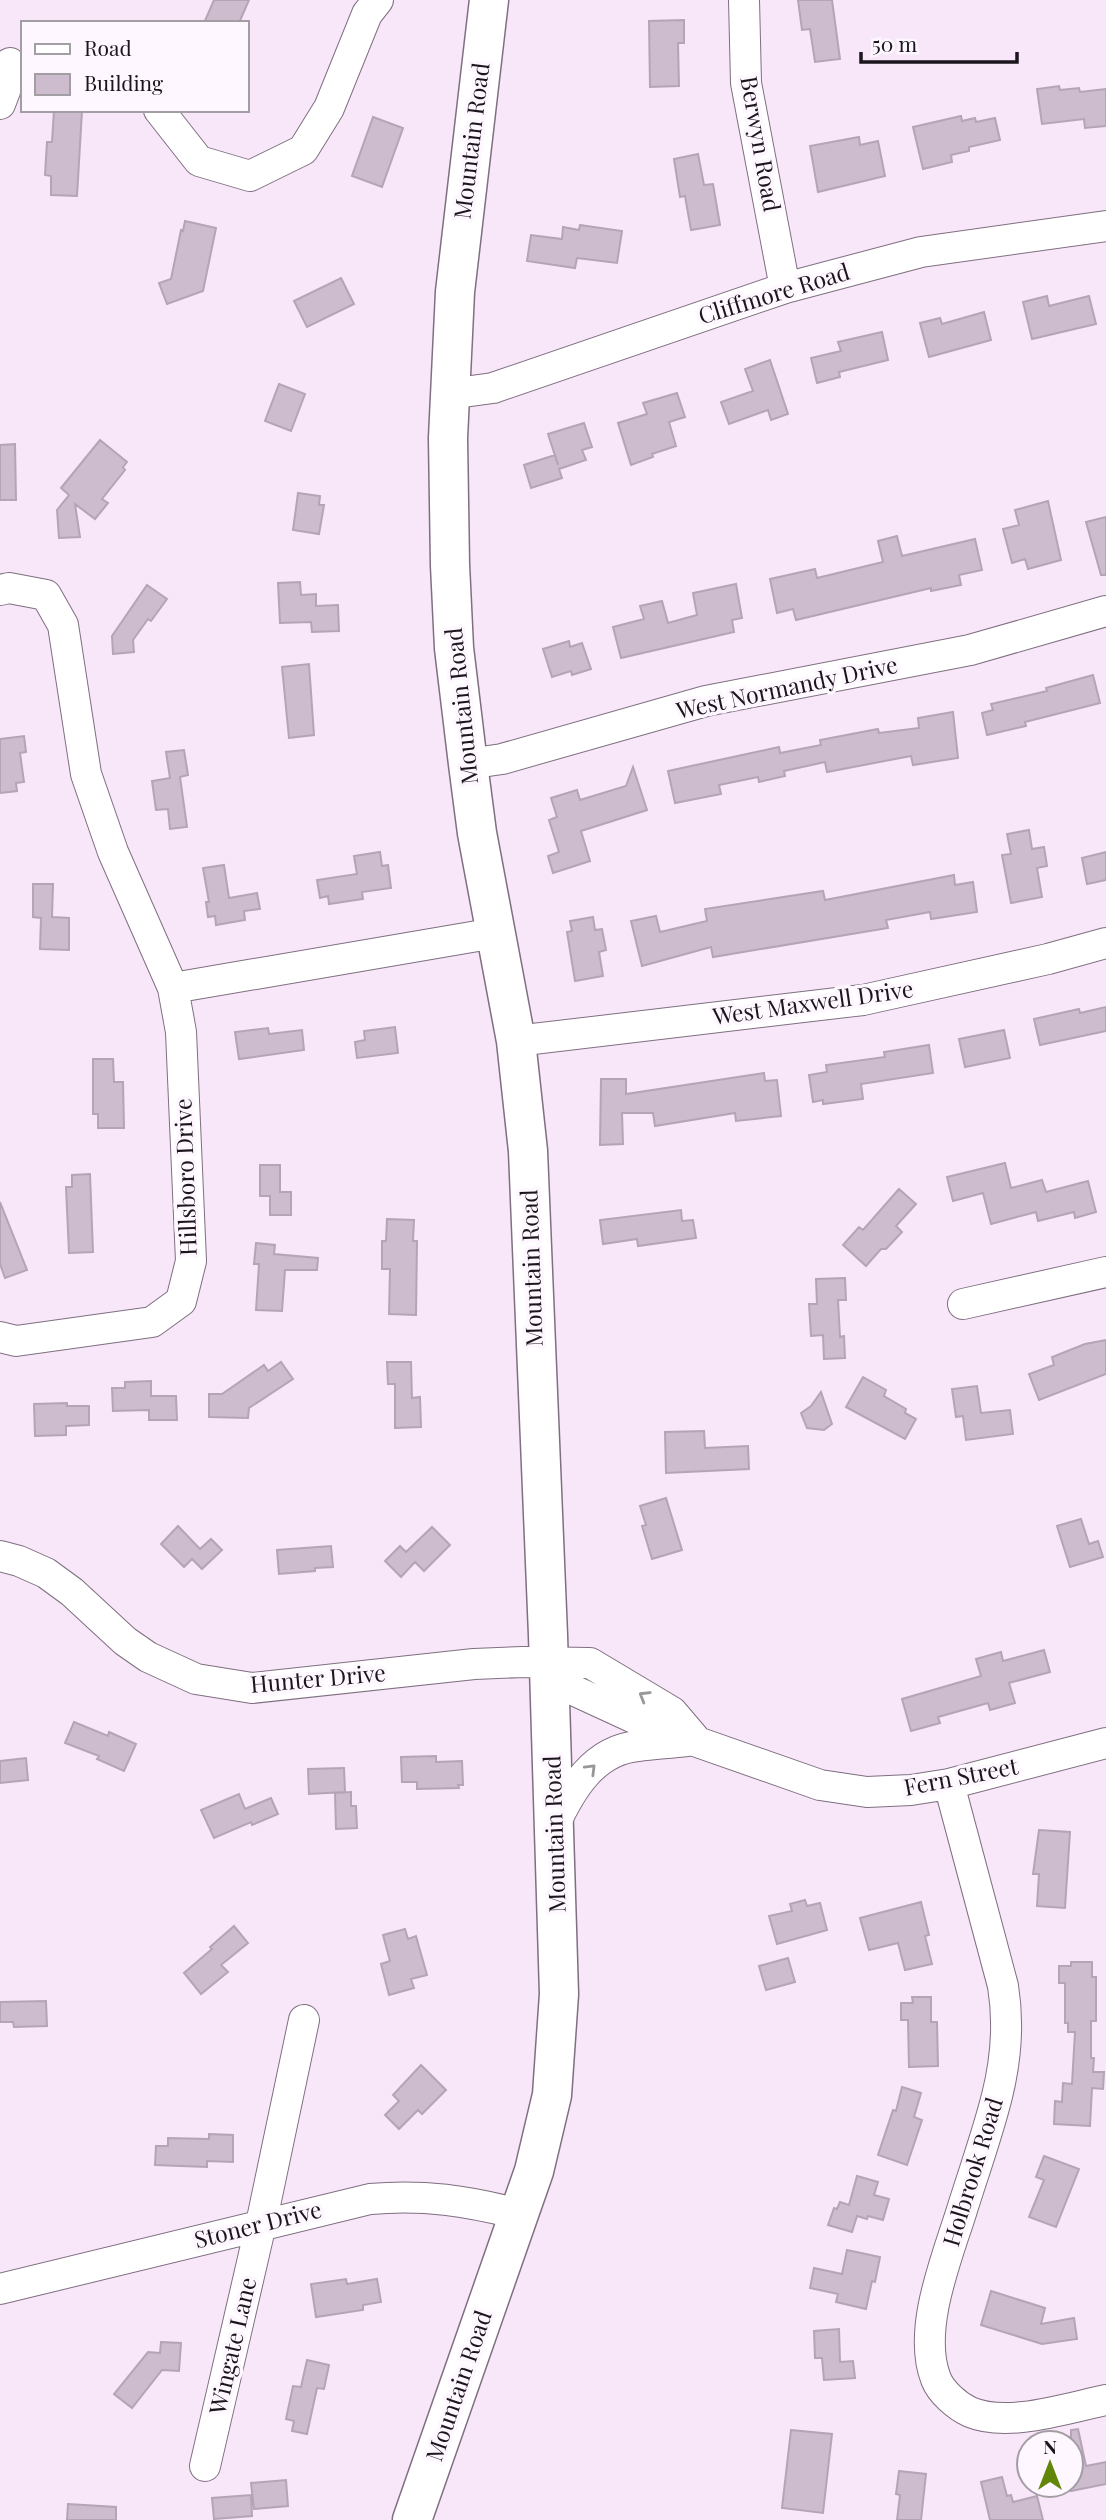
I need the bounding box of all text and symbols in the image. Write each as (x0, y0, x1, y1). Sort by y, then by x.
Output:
legend (21, 21, 248, 112)
scale bar (861, 21, 1017, 65)
text: 50 m (872, 29, 918, 57)
text: Road (84, 33, 132, 61)
street label: Mountain Road (446, 61, 495, 221)
text: Building (84, 68, 163, 96)
street label: Berwyn Road (734, 73, 789, 214)
street label: Cliffmore Road (694, 255, 853, 330)
street label: Mountain Road (437, 626, 484, 786)
street label: West Normandy Drive (672, 648, 900, 725)
street label: West Maxwell Drive (710, 972, 915, 1031)
street label: Hillsboro Drive (166, 1098, 203, 1256)
street label: Mountain Road (512, 1189, 549, 1347)
street label: Hunter Drive (249, 1656, 387, 1699)
one-way arrow (639, 1691, 652, 1704)
street label: Fern Street (901, 1749, 1021, 1802)
street label: Mountain Road (535, 1755, 572, 1913)
one-way arrow (583, 1764, 596, 1777)
street label: Holbrook Road (934, 2093, 1009, 2250)
street label: Stoner Drive (191, 2193, 325, 2254)
street label: Wingate Lane (200, 2274, 262, 2418)
street label: Mountain Road (417, 2306, 498, 2465)
north arrow (1015, 2429, 1085, 2499)
text: N (1043, 2433, 1057, 2459)

